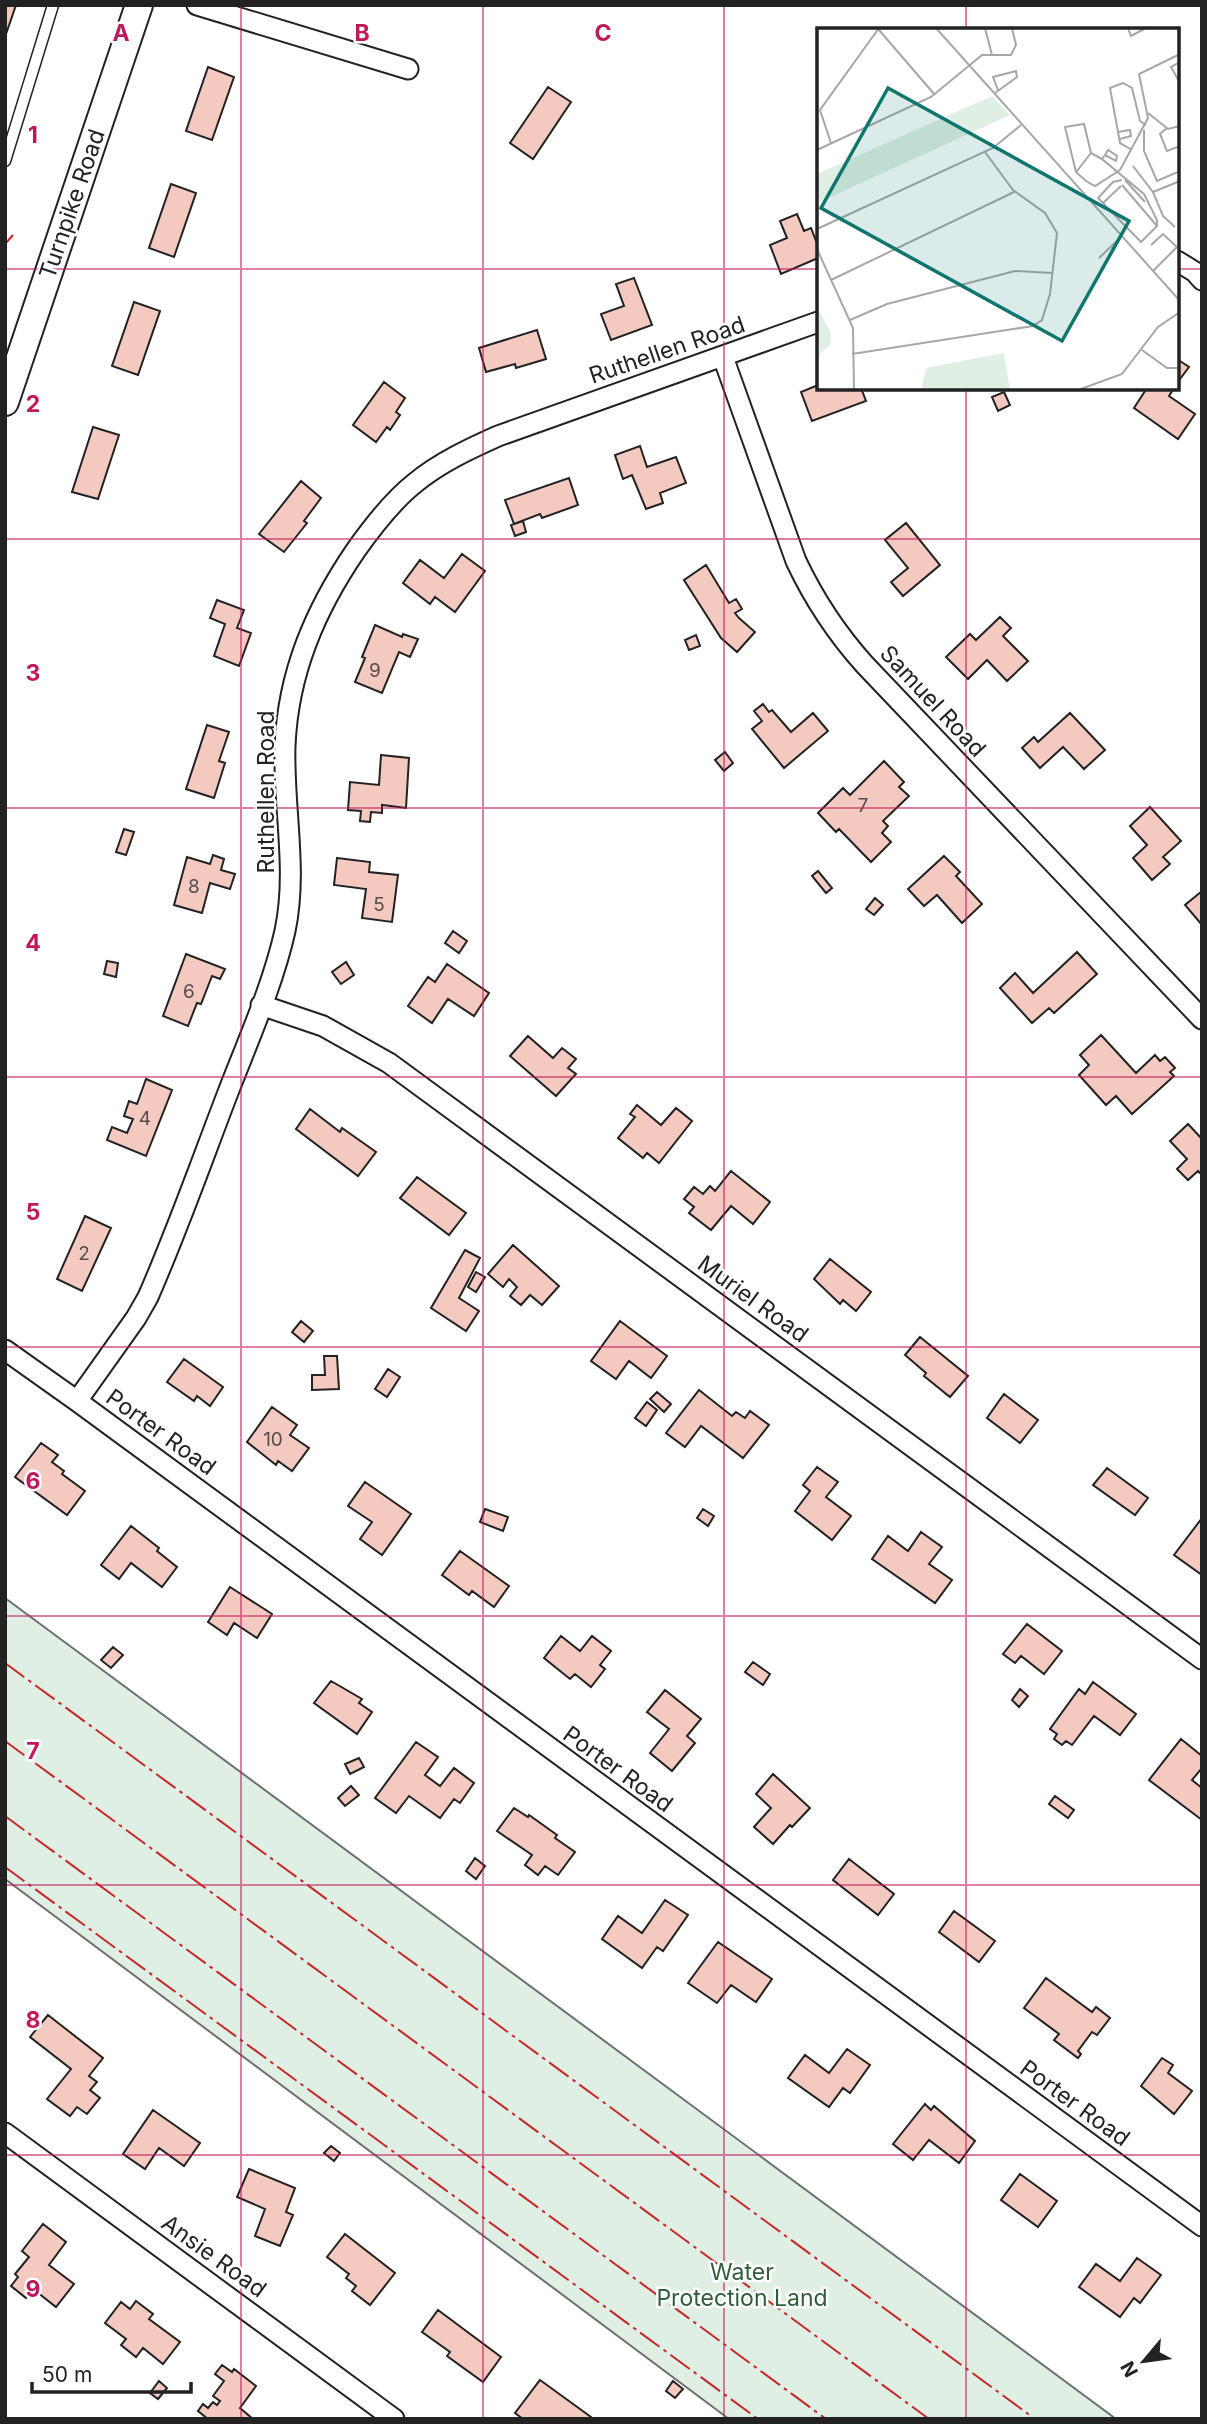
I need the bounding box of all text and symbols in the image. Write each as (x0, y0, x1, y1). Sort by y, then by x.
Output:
text: A (112, 19, 130, 47)
text: B (354, 19, 370, 47)
text: C (594, 19, 612, 47)
inset map (817, 28, 1179, 390)
text: 1 (28, 121, 38, 149)
street label: Turnpike Road (33, 125, 111, 283)
street label: Ruthellen Road (585, 310, 749, 390)
text: 2 (26, 390, 40, 418)
street label: Samuel Road (874, 639, 992, 763)
text: 3 (26, 659, 40, 687)
house number: 9 (369, 659, 381, 682)
street label: Ruthellen Road (252, 710, 280, 874)
house number: 7 (858, 794, 868, 817)
house number: 8 (188, 875, 200, 898)
house number: 5 (373, 893, 385, 916)
text: 4 (25, 929, 41, 957)
house number: 6 (183, 980, 195, 1003)
house number: 4 (139, 1107, 151, 1130)
text: 5 (26, 1198, 40, 1226)
house number: 2 (78, 1242, 90, 1265)
street label: Muriel Road (692, 1249, 814, 1349)
street label: Porter Road (101, 1383, 221, 1481)
house number: 10 (263, 1428, 283, 1451)
text: 6 (26, 1467, 40, 1495)
street label: Porter Road (558, 1720, 678, 1818)
text: 7 (26, 1737, 40, 1765)
text: 8 (26, 2006, 40, 2034)
street label: Porter Road (1015, 2054, 1135, 2152)
street label: Ansie Road (156, 2209, 272, 2303)
park label: Water Protection Land (656, 2258, 828, 2312)
text: 9 (26, 2275, 40, 2303)
north arrow (1109, 2326, 1179, 2396)
scale bar (32, 2350, 191, 2394)
text: N (1116, 2357, 1143, 2381)
text: 50 m (42, 2362, 92, 2387)

